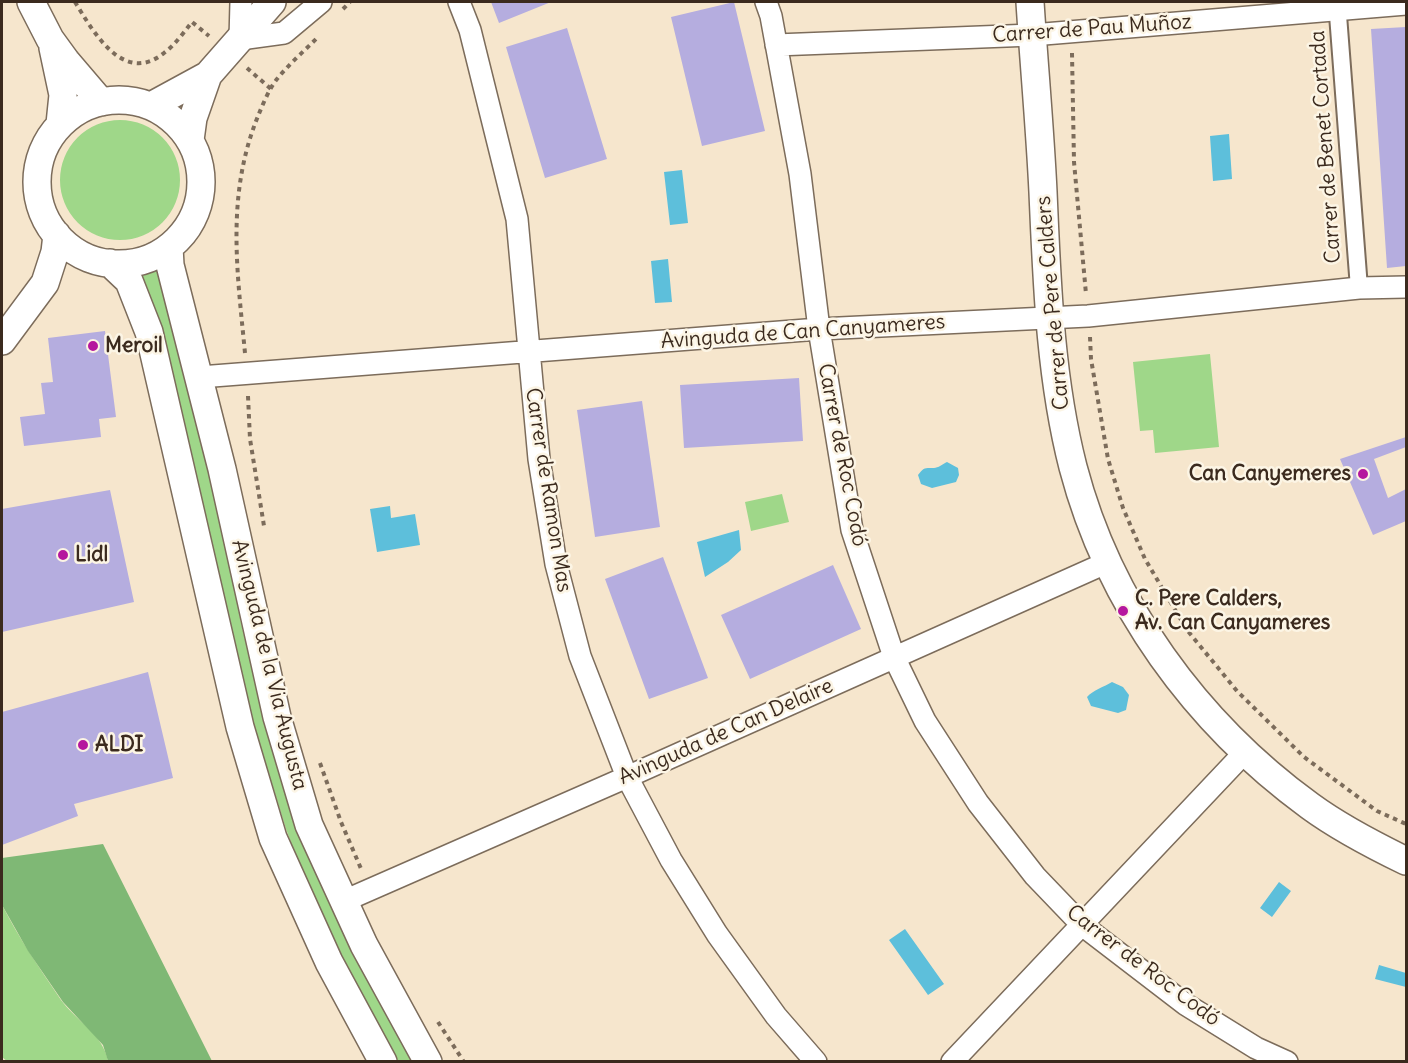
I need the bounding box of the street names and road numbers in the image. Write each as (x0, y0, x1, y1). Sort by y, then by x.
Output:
street label: Carrer de Pau Muñoz (991, 9, 1193, 49)
street label: Carrer de Benet Cortada (1305, 30, 1347, 264)
street label: Carrer de Pere Calders (1031, 195, 1075, 411)
street label: Avinguda de Can Canyameres (660, 309, 946, 355)
street label: Carrer de Roc Codó (812, 361, 872, 549)
street label: Carrer de Ramon Mas (519, 386, 577, 594)
street label: Avinguda de la Via Augusta (226, 537, 312, 793)
street label: Avinguda de Can Delaire (615, 673, 837, 791)
street label: Carrer de Roc Codó (1061, 900, 1225, 1032)

